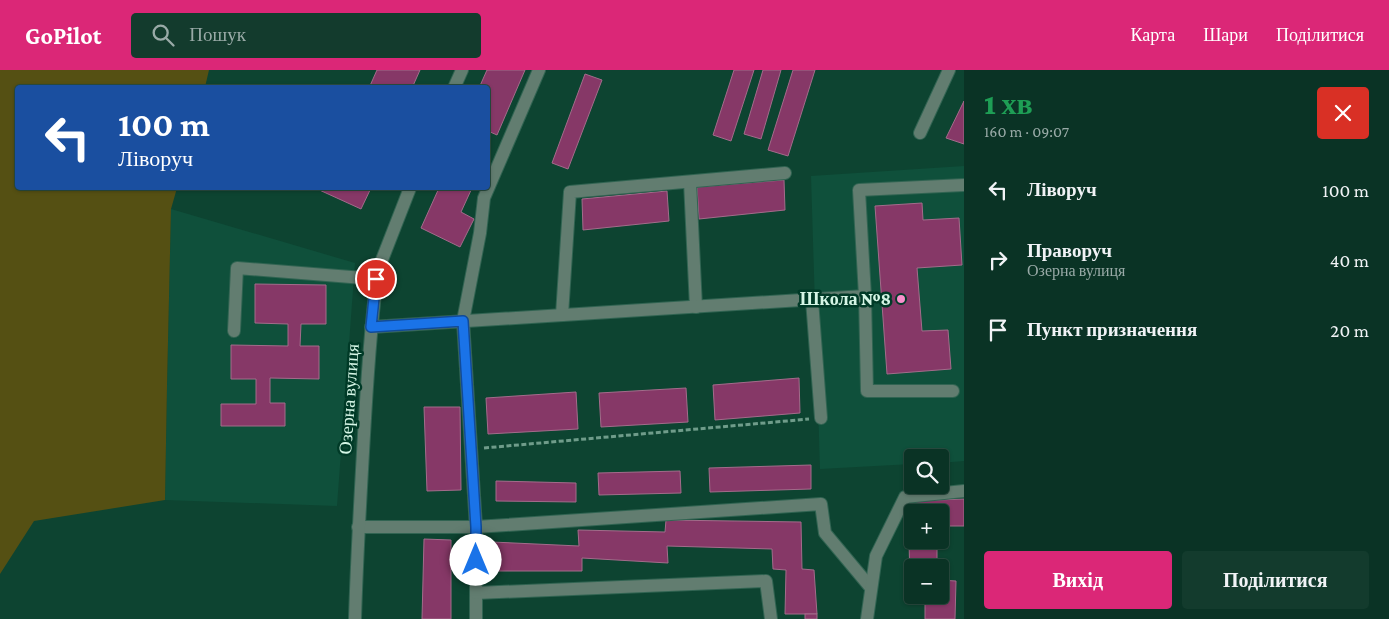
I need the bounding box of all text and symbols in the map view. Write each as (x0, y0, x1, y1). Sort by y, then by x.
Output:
search box (131, 13, 481, 58)
icon: search (149, 21, 177, 49)
text: GoPilot (25, 22, 101, 49)
text: Пошук (189, 24, 246, 45)
text: Карта (1131, 25, 1175, 45)
text: Шари (1203, 25, 1248, 45)
text: Поділитися (1276, 25, 1364, 45)
text: 1 хв (984, 87, 1033, 120)
button: close (1317, 87, 1369, 139)
icon: left (35, 105, 100, 170)
text: 100 m (118, 105, 210, 144)
text: 160 m · 09:07 (984, 123, 1069, 140)
text: Ліворуч (118, 146, 193, 171)
icon: left (984, 176, 1012, 204)
text: Ліворуч (1027, 179, 1097, 200)
text: 100 m (1322, 180, 1369, 201)
text: Праворуч (1027, 240, 1112, 261)
icon: right (984, 246, 1012, 274)
text: 40 m (1330, 250, 1369, 271)
pin (355, 258, 397, 300)
text: Озерна вулиця (1027, 262, 1125, 279)
icon: arrive (362, 265, 390, 293)
place label: Школа №8 (800, 289, 891, 309)
marker: Школа №8 (895, 293, 907, 305)
icon: arrive (984, 316, 1012, 344)
text: Пункт призначення (1027, 319, 1197, 340)
text: 20 m (1330, 320, 1369, 341)
street label: Озерна вулиця (335, 343, 363, 455)
map controls (904, 449, 949, 604)
button: search (904, 449, 949, 494)
button: + (904, 504, 949, 549)
position arrow (449, 533, 501, 585)
button: Вихід (984, 551, 1172, 609)
button: Поділитися (1182, 551, 1369, 609)
button: − (904, 559, 949, 604)

